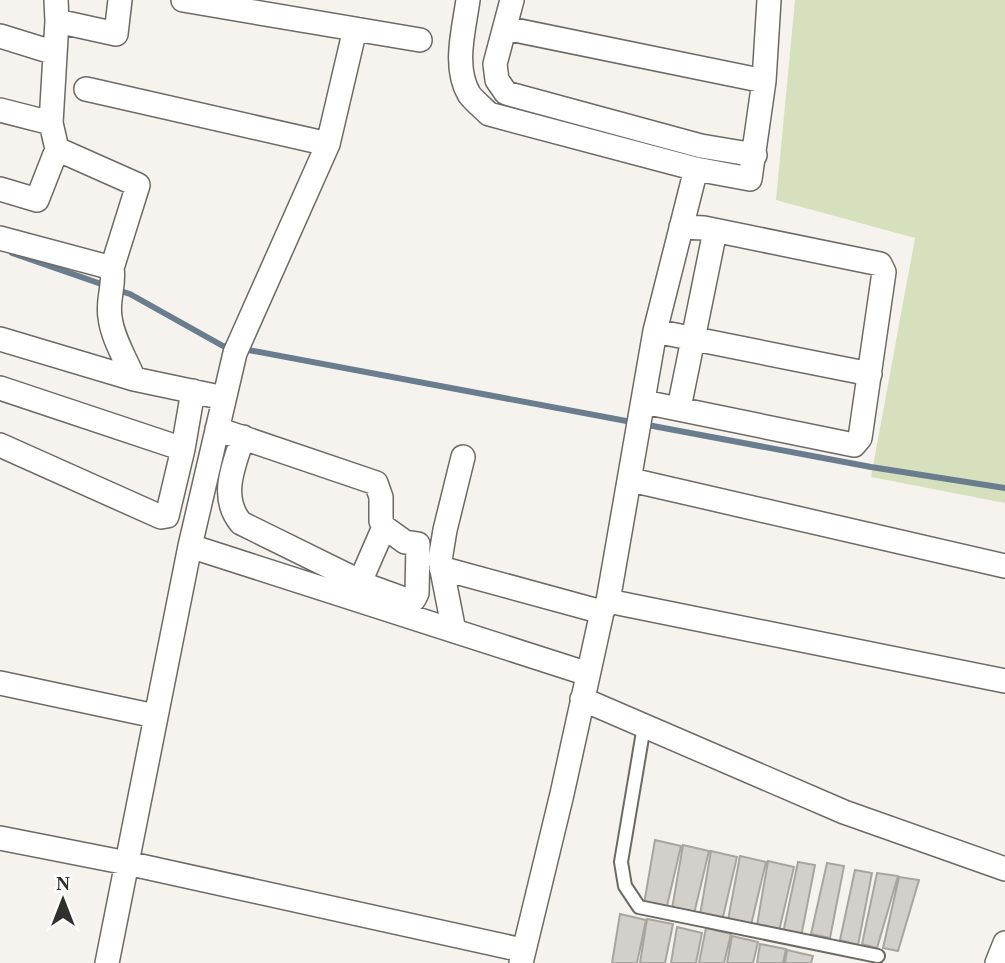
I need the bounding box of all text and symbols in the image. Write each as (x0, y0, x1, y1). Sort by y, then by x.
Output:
north arrow (28, 865, 98, 935)
text: N (56, 873, 70, 894)

